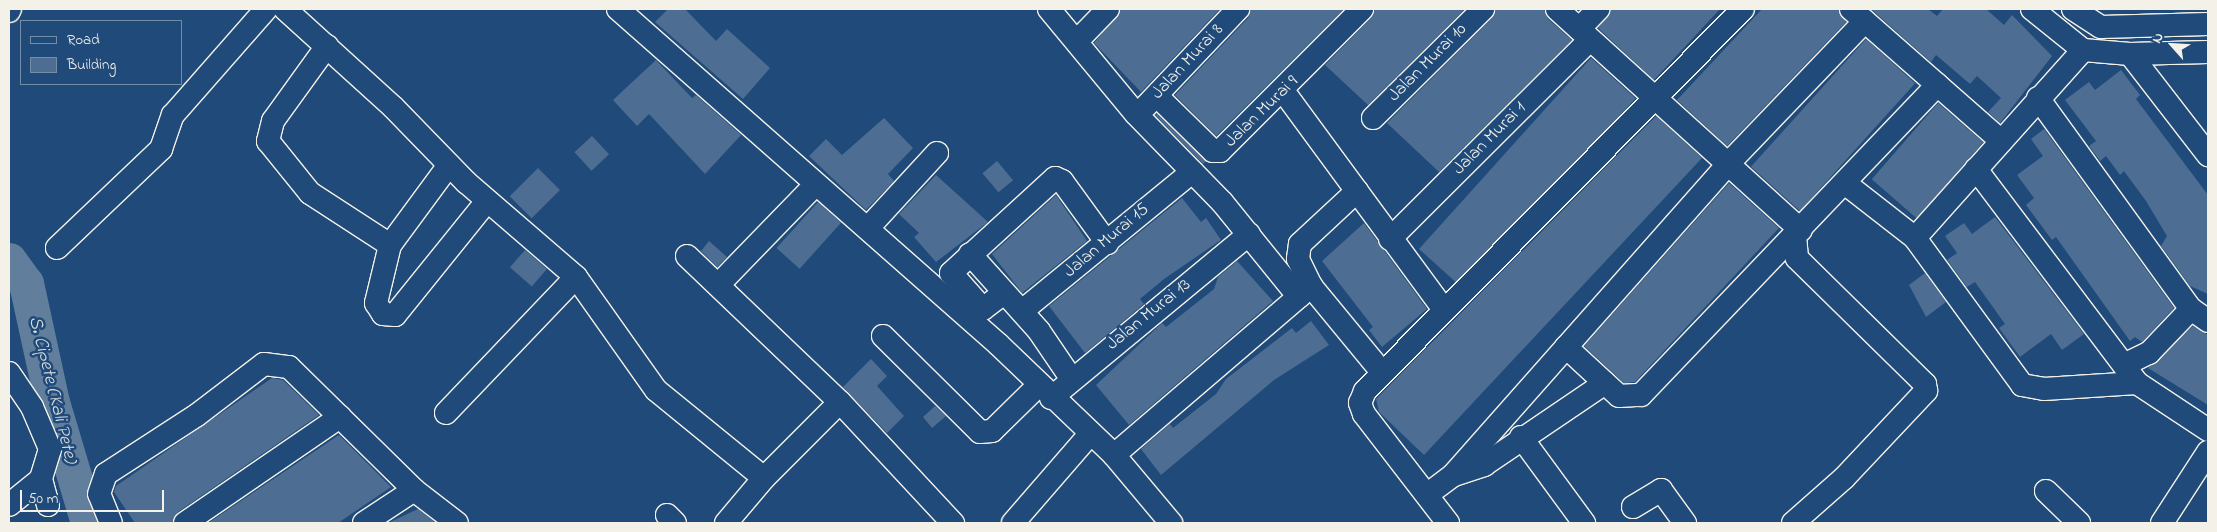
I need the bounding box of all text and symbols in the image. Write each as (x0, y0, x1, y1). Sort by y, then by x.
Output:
street label: Jalan Murai 10 (1384, 19, 1472, 107)
legend (20, 20, 182, 85)
street label: Jalan Murai 8 (1148, 20, 1228, 104)
north arrow (2147, 20, 2197, 70)
text: Road (67, 29, 100, 51)
text: N (2147, 29, 2170, 47)
text: Building (67, 54, 116, 76)
street label: Jalan Murai 9 (1221, 71, 1303, 153)
street label: Jalan Murai 1 (1449, 98, 1531, 180)
street label: Jalan Murai 15 (1060, 199, 1154, 283)
street label: Jalan Murai 13 (1103, 275, 1195, 355)
water label: S. Cipete (Kali Pete) (23, 314, 81, 466)
scale bar (22, 480, 166, 512)
text: 50 m (28, 488, 58, 510)

